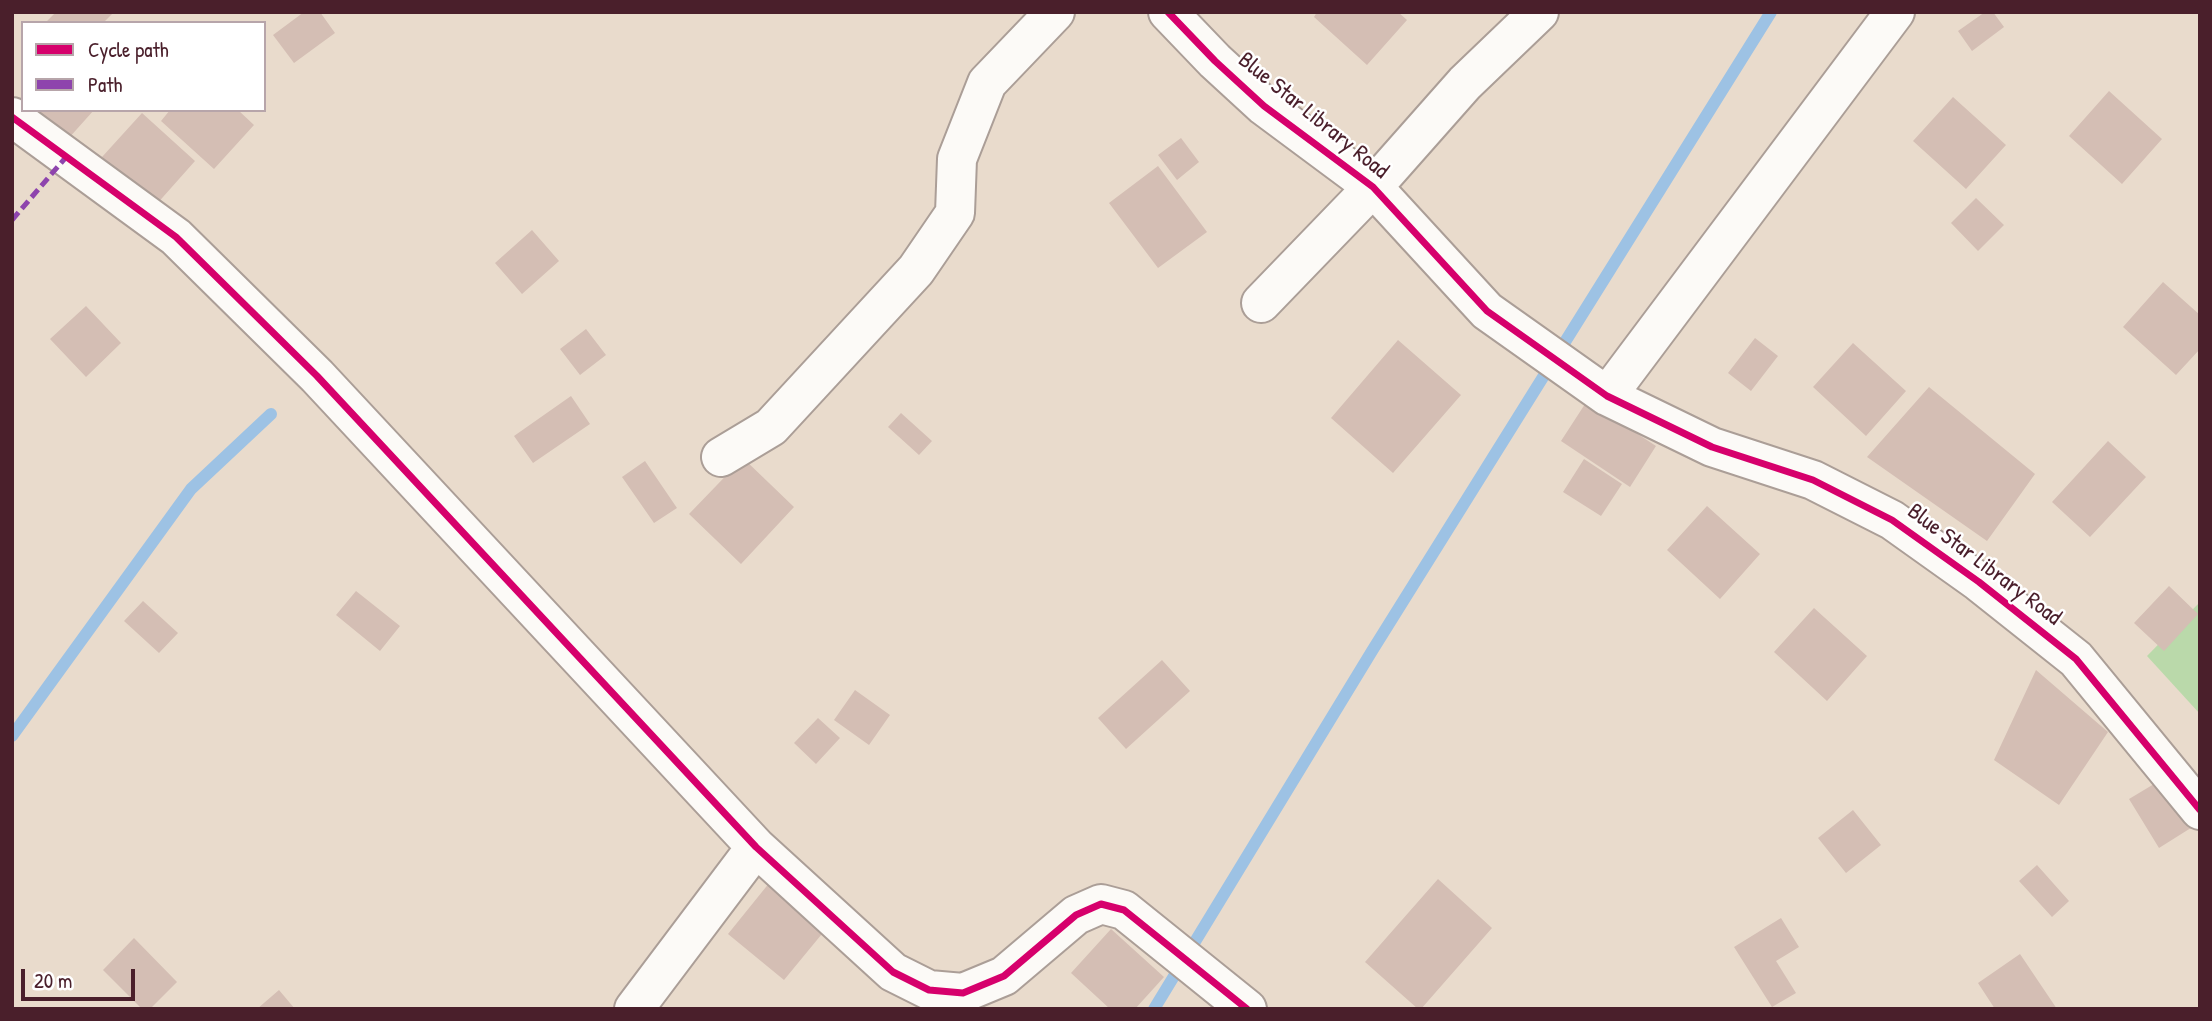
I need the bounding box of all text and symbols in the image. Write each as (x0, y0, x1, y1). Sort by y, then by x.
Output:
legend (21, 21, 266, 112)
text: Cycle path (88, 35, 169, 64)
street label: Blue Star Library Road (1232, 47, 1394, 185)
text: Path (88, 70, 122, 99)
street label: Blue Star Library Road (1902, 498, 2066, 632)
scale bar (24, 954, 138, 998)
text: 20 m (34, 966, 72, 995)

